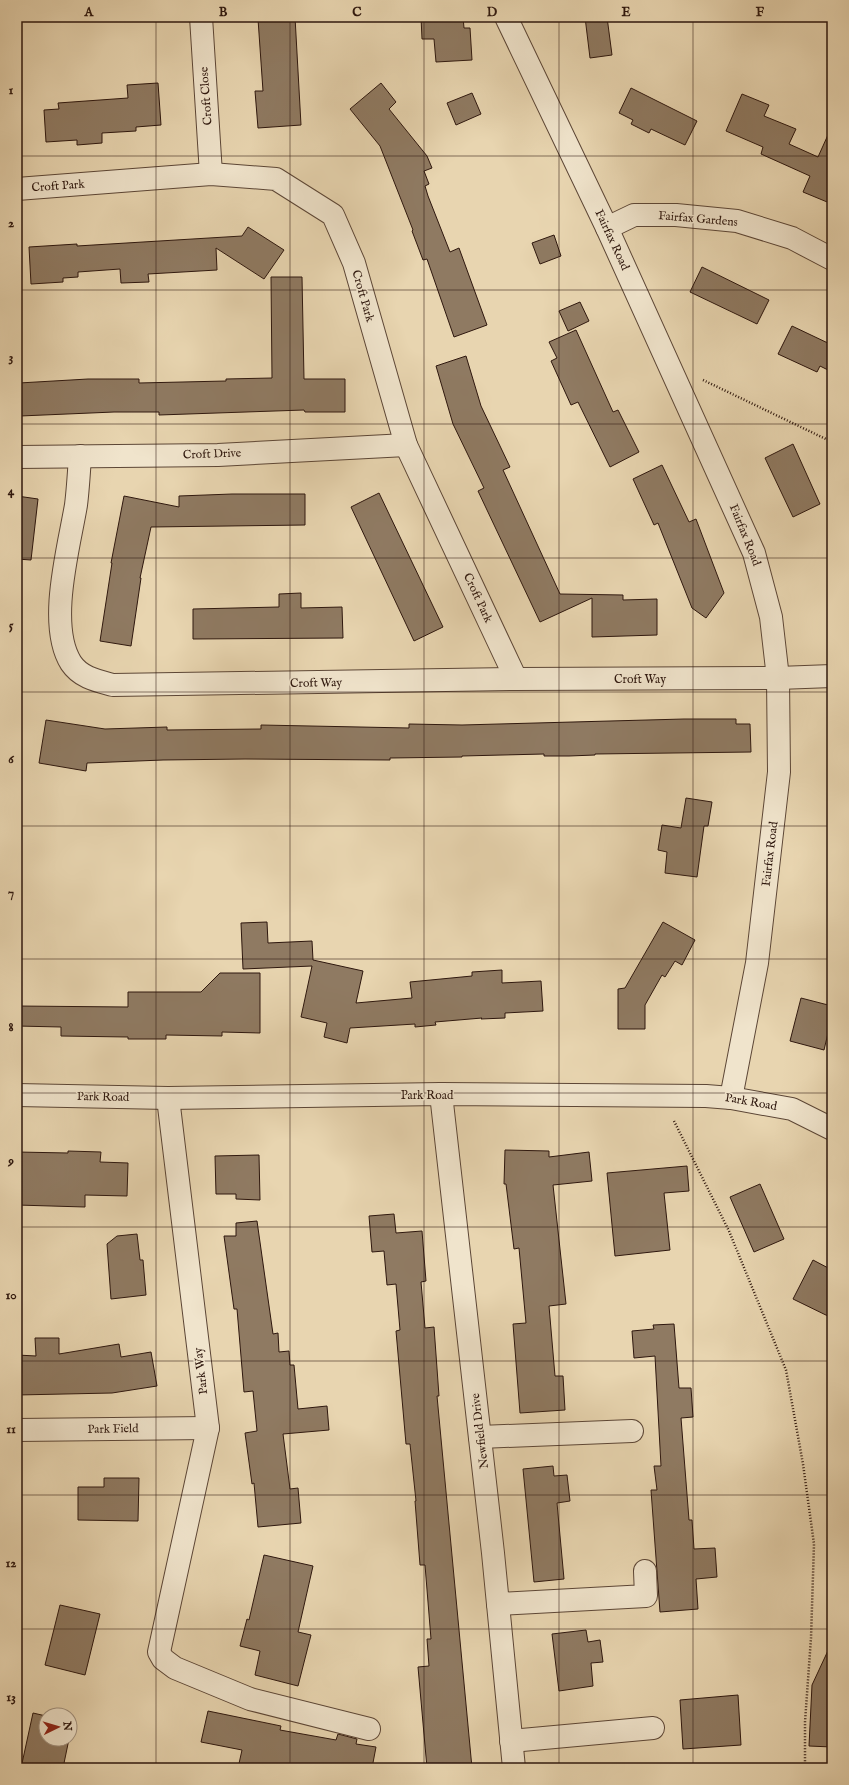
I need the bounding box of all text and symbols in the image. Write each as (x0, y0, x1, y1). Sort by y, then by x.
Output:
text: A (84, 4, 95, 21)
text: B (219, 4, 228, 21)
text: C (352, 4, 362, 21)
text: D (487, 4, 498, 21)
text: E (621, 4, 631, 21)
text: F (756, 4, 765, 21)
street label: Croft Close (196, 66, 216, 126)
text: 1 (9, 82, 14, 99)
street label: Croft Park (31, 177, 86, 195)
street label: Fairfax Road (591, 207, 633, 273)
street label: Fairfax Gardens (658, 208, 738, 230)
text: 2 (8, 215, 14, 232)
street label: Croft Park (348, 268, 378, 324)
text: 3 (9, 349, 14, 366)
street label: Croft Drive (183, 445, 242, 463)
text: 4 (8, 483, 15, 500)
street label: Fairfax Road (726, 502, 764, 569)
street label: Croft Park (460, 571, 496, 626)
text: 5 (9, 617, 14, 634)
street label: Croft Way (614, 672, 666, 687)
street label: Croft Way (290, 675, 342, 691)
text: 6 (8, 751, 14, 768)
street label: Fairfax Road (759, 820, 782, 887)
text: 7 (8, 885, 14, 902)
text: 8 (8, 1019, 14, 1036)
street label: Park Road (401, 1088, 454, 1103)
street label: Park Road (77, 1089, 130, 1105)
street label: Park Road (724, 1090, 779, 1114)
text: 9 (7, 1153, 14, 1170)
text: 10 (5, 1287, 17, 1304)
street label: Park Way (191, 1347, 211, 1395)
street label: Newfield Drive (468, 1392, 492, 1470)
text: 11 (6, 1421, 16, 1438)
street label: Park Field (87, 1421, 139, 1437)
text: 12 (6, 1555, 16, 1572)
text: 13 (6, 1689, 16, 1706)
north arrow (38, 1707, 78, 1747)
text: N (59, 1720, 74, 1732)

